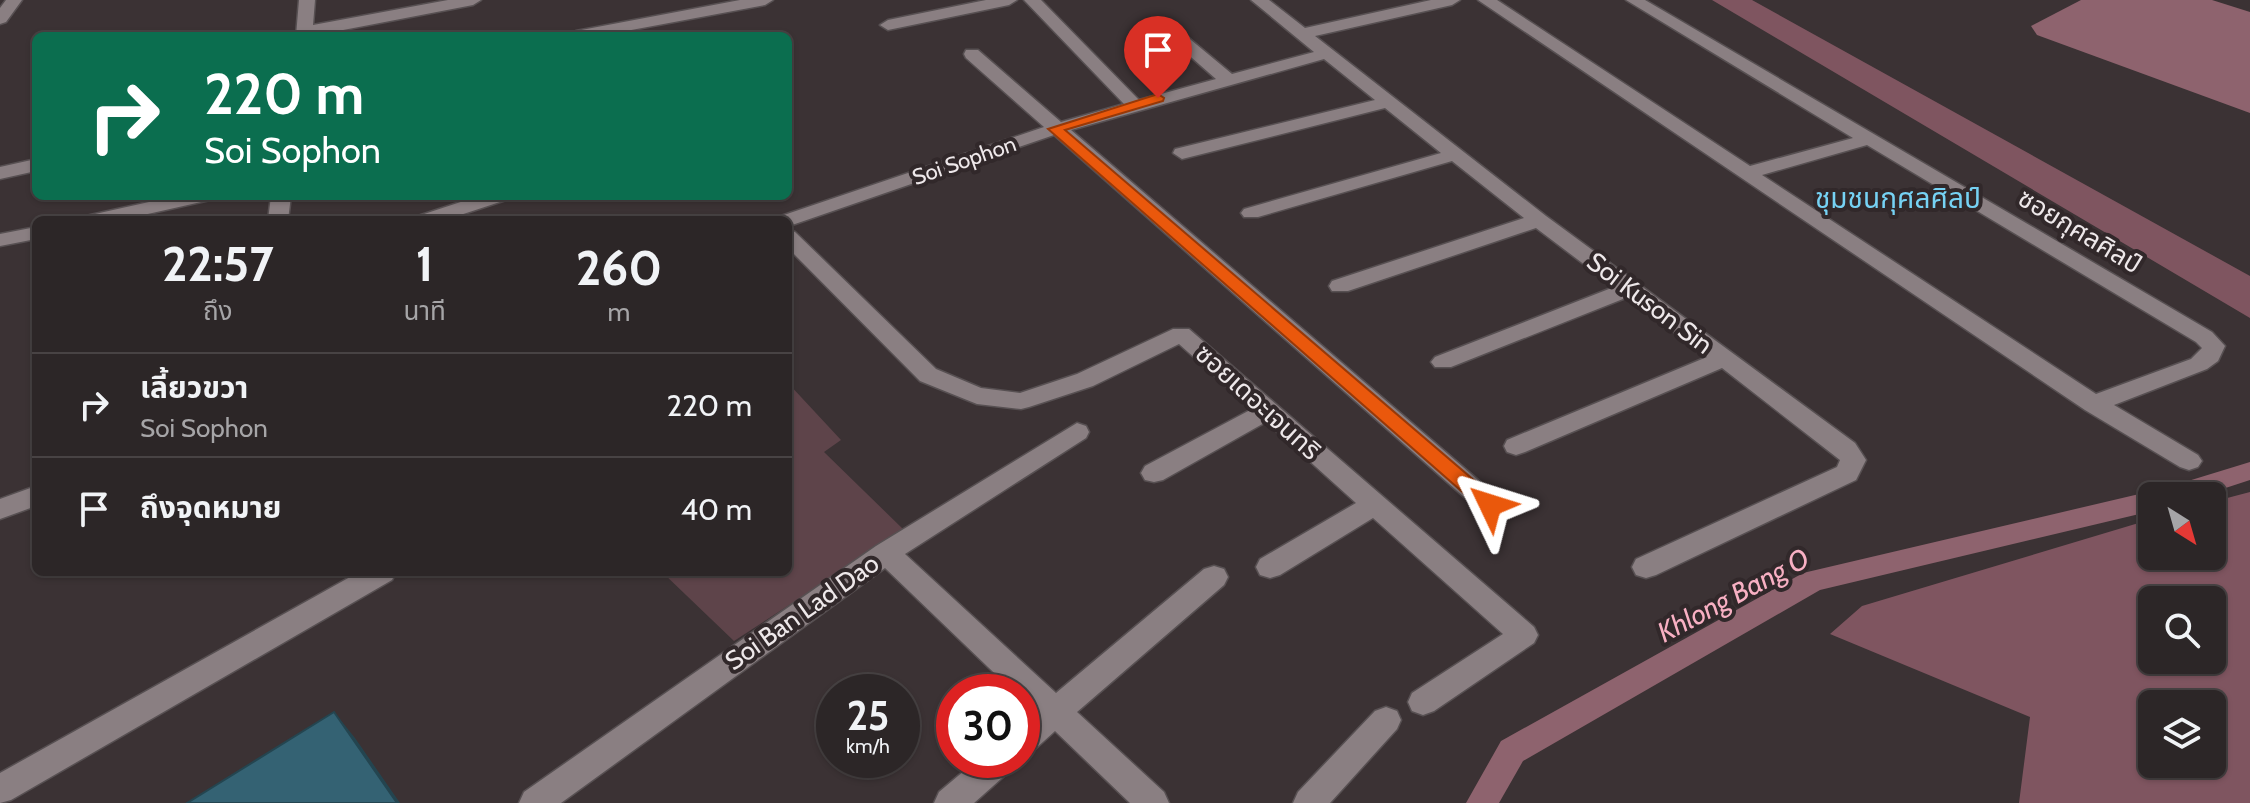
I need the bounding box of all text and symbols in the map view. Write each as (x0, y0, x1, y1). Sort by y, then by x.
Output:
pin (1124, 16, 1192, 98)
icon: arrive (1136, 28, 1180, 72)
text: 220 m (204, 60, 364, 128)
icon: right (72, 64, 176, 168)
text: Soi Sophon (204, 128, 381, 172)
street label: Soi Sophon (909, 130, 1020, 191)
district label: ชุมชนกุศลศิลป์ (1815, 181, 1981, 215)
street label: ซอยกุศลศิลป์ (2012, 182, 2148, 280)
text: 22:57 (162, 235, 274, 293)
text: 1 (416, 235, 434, 293)
text: 260 (576, 239, 662, 297)
street label: Soi Kuson Sin (1581, 245, 1719, 361)
text: ถึง (203, 295, 233, 327)
text: นาที (404, 295, 446, 327)
text: m (608, 296, 630, 328)
street label: ซอยเดอะเจนทริ (1189, 338, 1327, 466)
text: เลี้ยวขวา (140, 369, 248, 406)
icon: right (72, 383, 116, 427)
text: 220 m (667, 387, 752, 424)
text: Soi Sophon (140, 412, 268, 444)
position arrow (1448, 463, 1532, 547)
north arrow (2138, 482, 2226, 570)
map controls (2138, 482, 2226, 778)
icon: arrive (72, 487, 116, 531)
text: ถึงจุดหมาย (140, 489, 281, 526)
text: 40 m (681, 491, 752, 528)
water label: Khlong Bang O (1651, 541, 1815, 649)
street label: Soi Ban Lad Dao (719, 547, 885, 677)
button: search (2138, 586, 2226, 674)
speed limit sign: 30 (936, 674, 1040, 778)
button: layers (2138, 690, 2226, 778)
text: 25 (847, 691, 889, 740)
text: km/h (846, 734, 890, 758)

